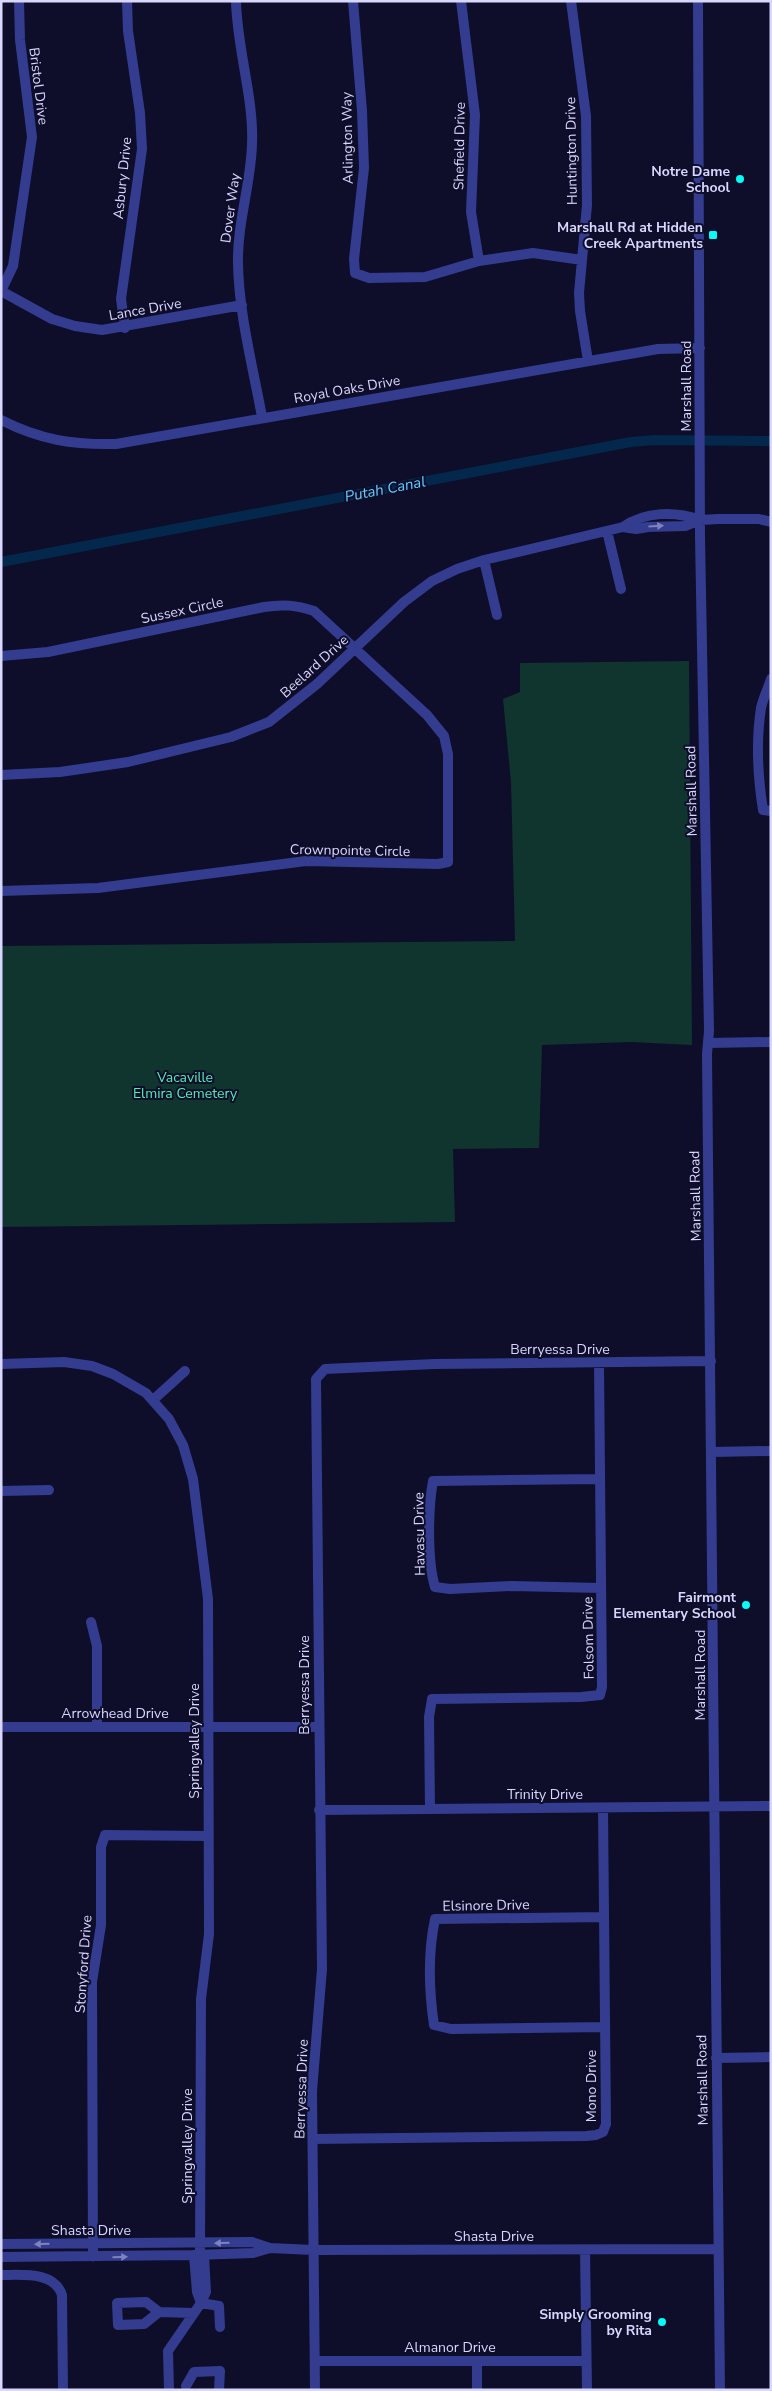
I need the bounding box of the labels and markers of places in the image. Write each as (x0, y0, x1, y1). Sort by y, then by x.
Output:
place label: Notre Dame School (651, 162, 731, 197)
marker: Notre Dame School (734, 173, 746, 185)
place label: Marshall Rd at Hidden Creek Apartments (557, 218, 703, 253)
marker: Marshall Rd at Hidden Creek Apartments (707, 229, 719, 241)
place label: Fairmont Elementary School (613, 1588, 737, 1623)
marker: Fairmont Elementary School (740, 1599, 752, 1611)
place label: Simply Grooming by Rita (539, 2305, 652, 2340)
marker: Simply Grooming by Rita (656, 2316, 668, 2328)

